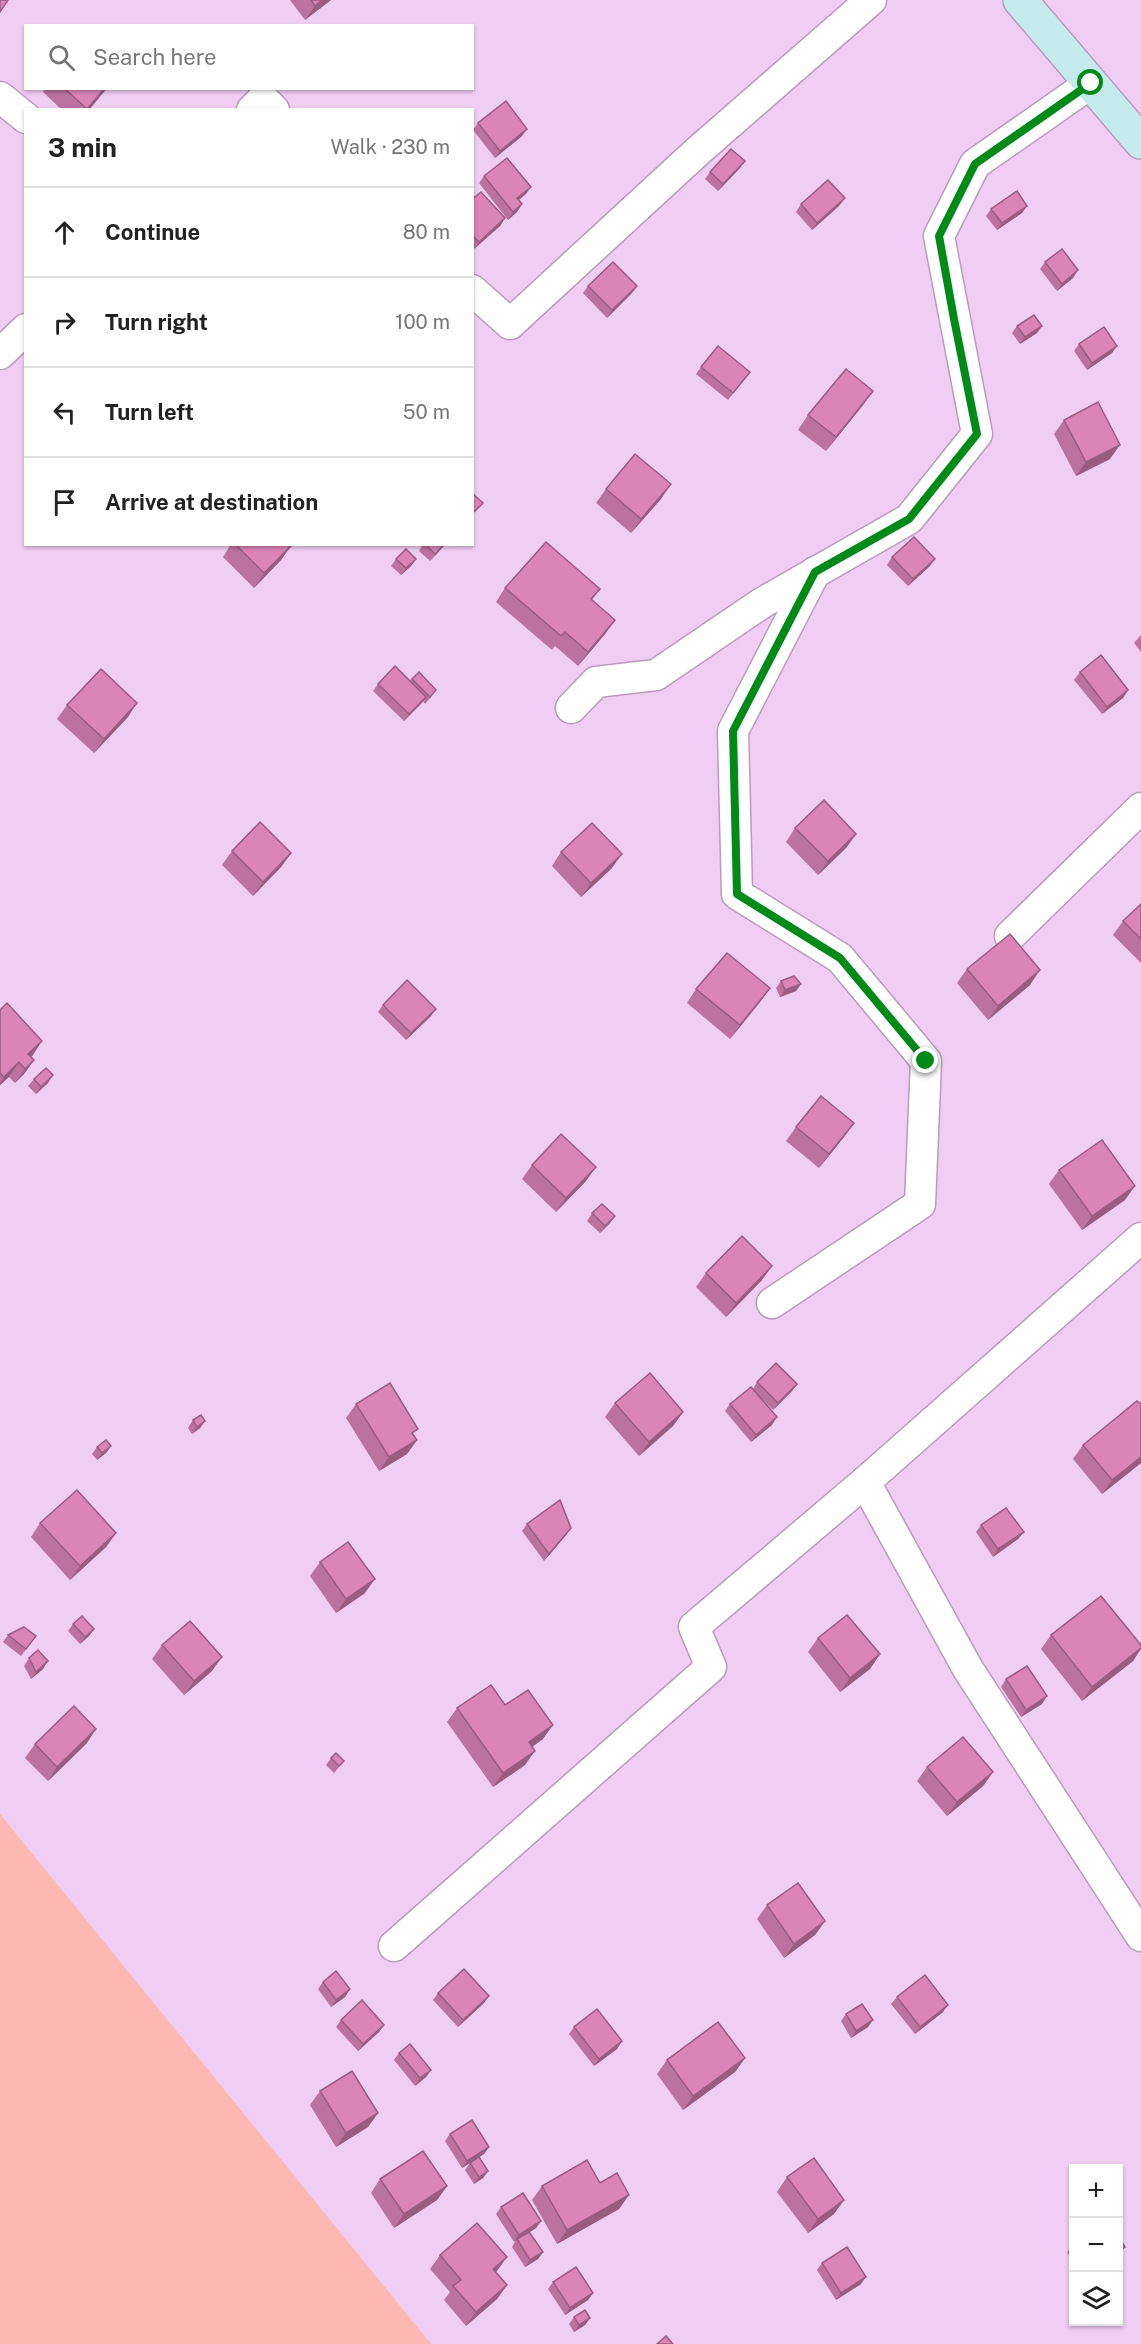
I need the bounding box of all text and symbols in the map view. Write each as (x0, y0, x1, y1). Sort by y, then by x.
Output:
search box (24, 24, 474, 90)
icon: search (45, 41, 78, 74)
text: Search here (93, 44, 217, 70)
route start (1077, 69, 1103, 95)
text: 3 min (48, 132, 117, 163)
text: Walk · 230 m (331, 135, 450, 159)
icon: ahead (48, 216, 81, 249)
text: Continue (105, 219, 200, 245)
text: 80 m (403, 220, 450, 244)
icon: right (48, 306, 81, 339)
text: Turn right (105, 309, 208, 335)
text: 100 m (395, 310, 450, 334)
icon: left (48, 396, 81, 429)
text: Turn left (105, 399, 194, 425)
text: 50 m (403, 400, 450, 424)
icon: arrive (48, 486, 81, 519)
text: Arrive at destination (105, 489, 318, 515)
route end (912, 1047, 938, 1073)
map controls (1069, 2164, 1123, 2326)
button: + (1069, 2164, 1123, 2218)
button: − (1069, 2218, 1123, 2272)
button: layers (1069, 2272, 1123, 2326)

